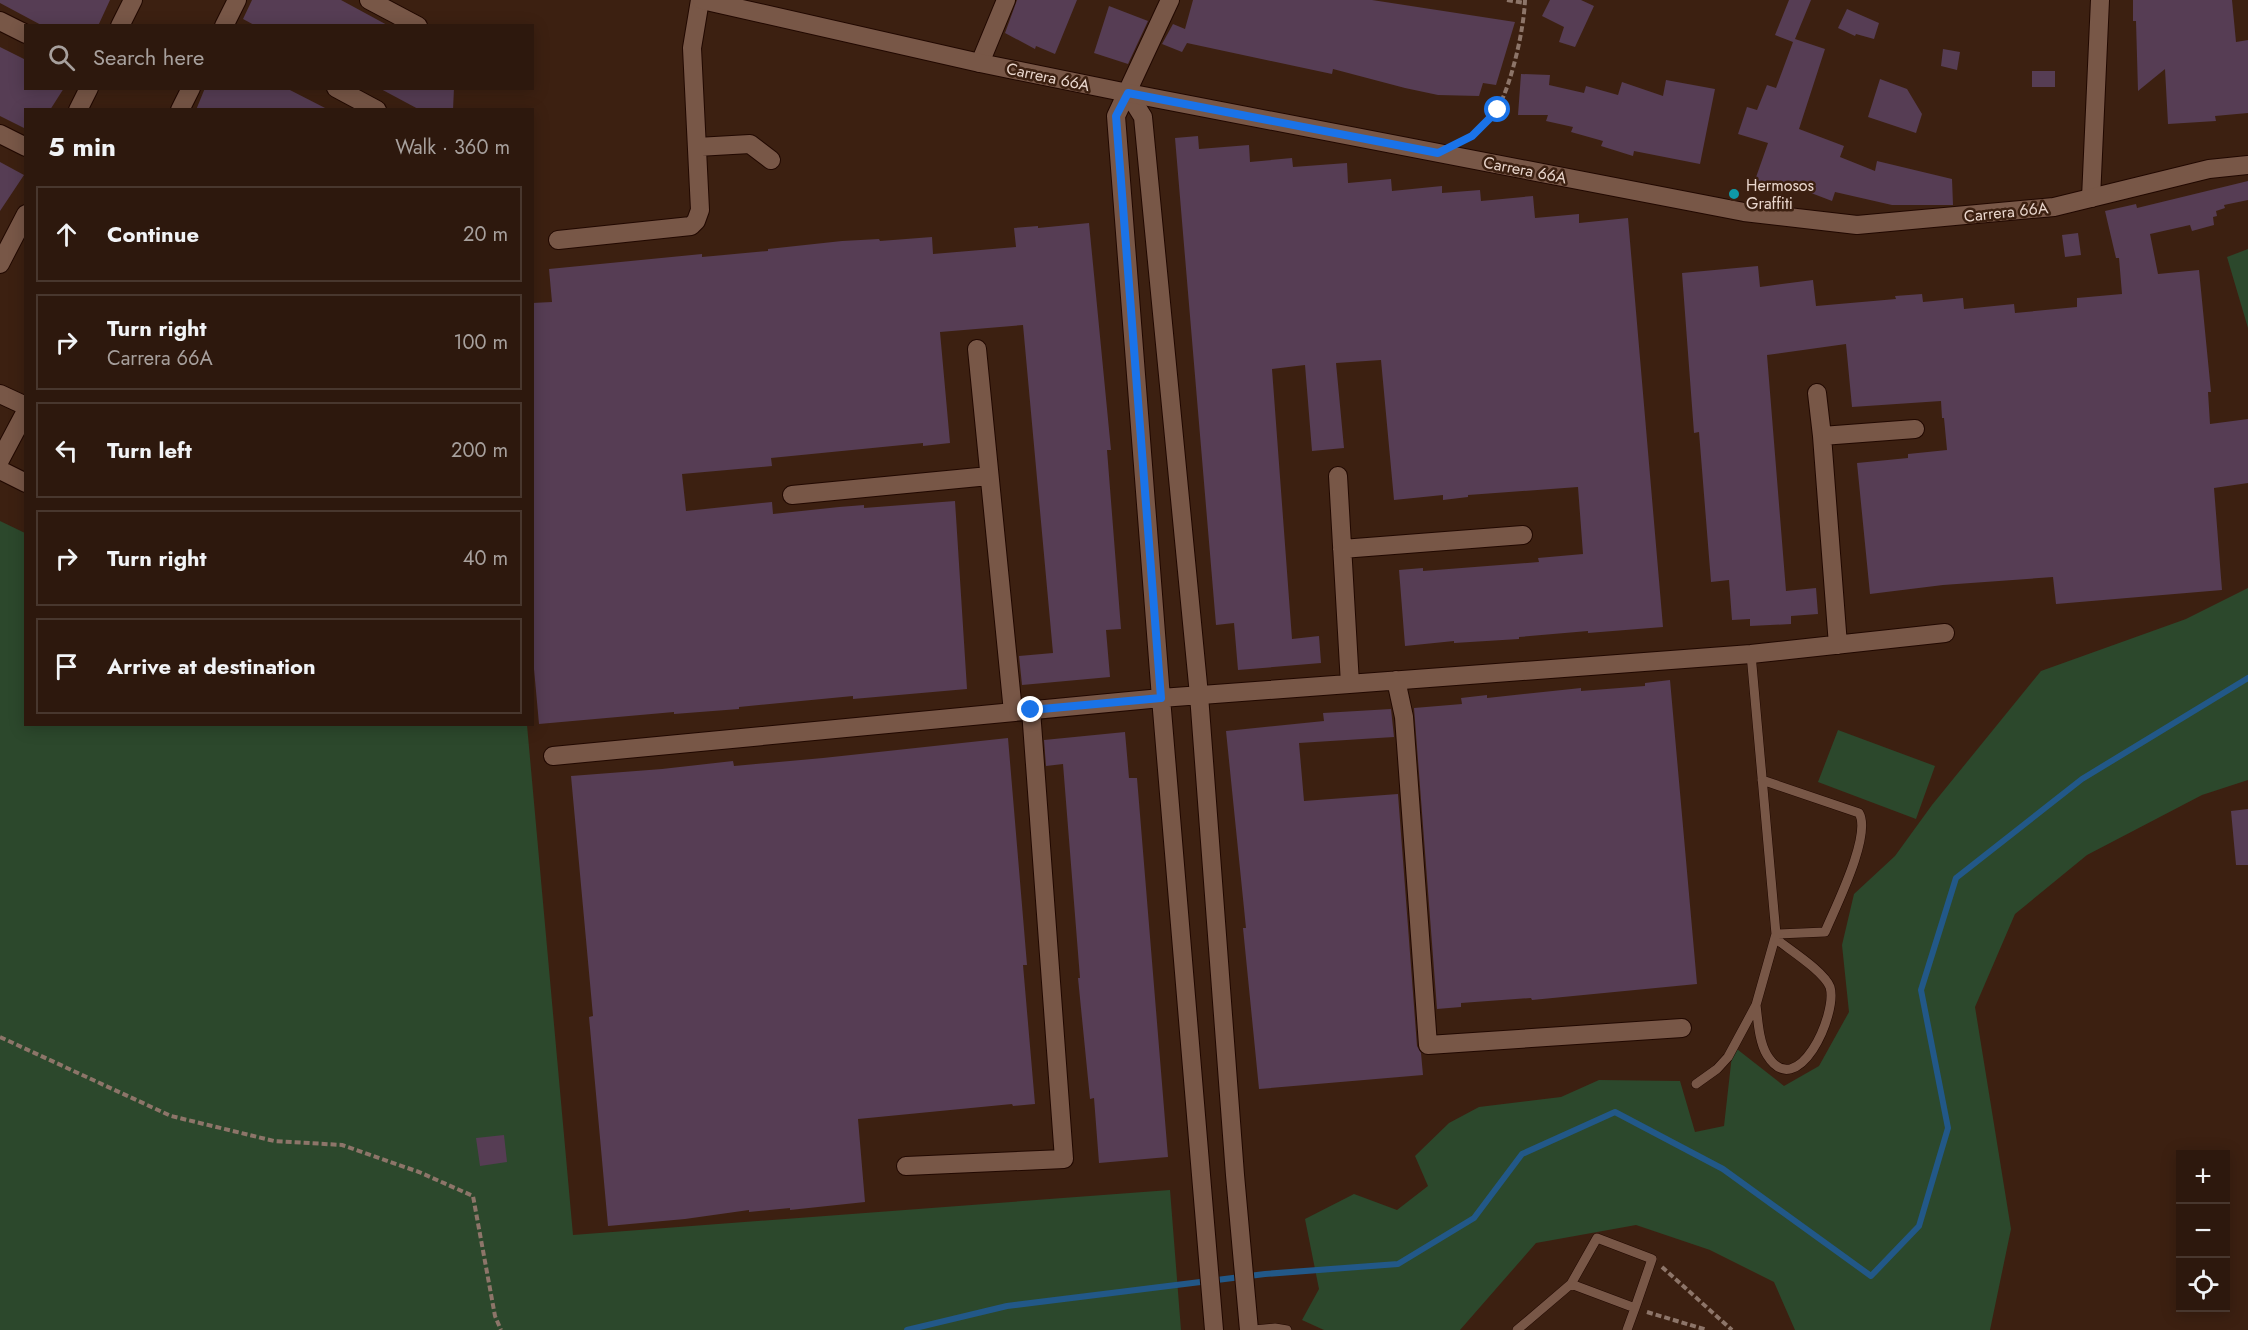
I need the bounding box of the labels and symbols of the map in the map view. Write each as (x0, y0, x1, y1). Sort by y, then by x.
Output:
street label: Carrera 66A (1004, 57, 1092, 97)
route start (1484, 96, 1510, 122)
street label: Carrera 66A (1481, 151, 1569, 189)
place label: Hermosos Graffiti (1746, 174, 1814, 215)
marker: Hermosos Graffiti (1727, 187, 1741, 201)
street label: Carrera 66A (1963, 196, 2050, 228)
route end (1017, 696, 1043, 722)

